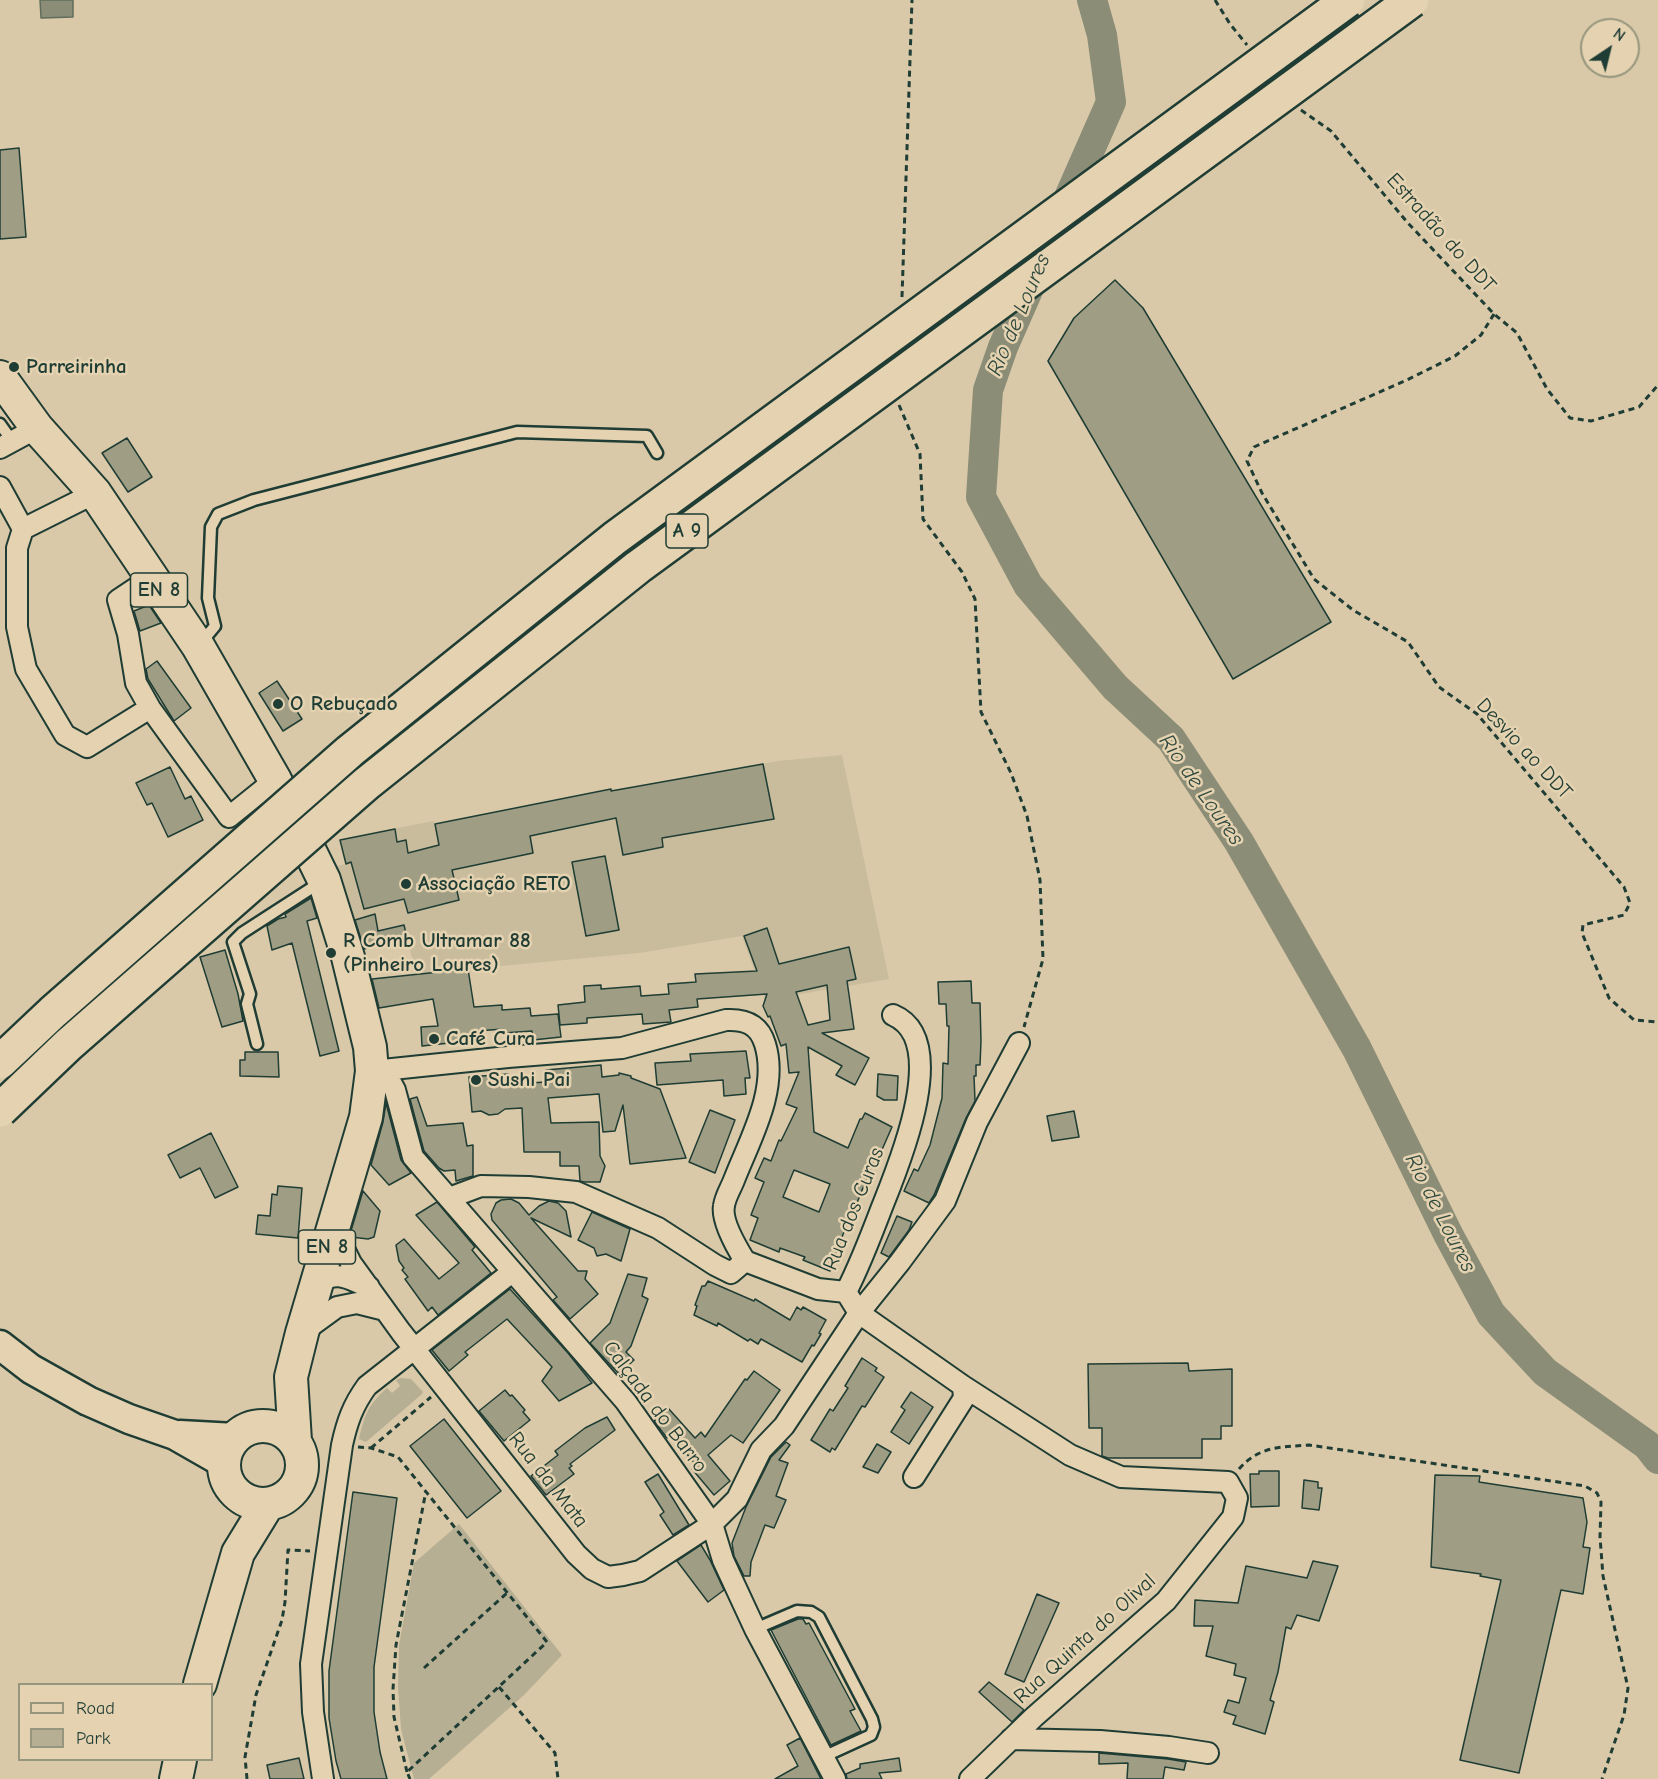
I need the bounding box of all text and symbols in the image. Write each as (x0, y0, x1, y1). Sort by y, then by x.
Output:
north arrow (1580, 18, 1640, 78)
text: N (1610, 25, 1629, 45)
street label: Estradão do DDT (1381, 168, 1501, 298)
water label: Rio de Loures (982, 250, 1056, 380)
place label: Parreirinha (26, 354, 127, 380)
marker: Parreirinha (7, 360, 21, 374)
road number: A 9 (666, 514, 708, 548)
road number: EN 8 (130, 573, 188, 607)
place label: O Rebuçado (290, 691, 398, 717)
street label: Desvio ao DDT (1471, 693, 1577, 805)
marker: O Rebuçado (271, 697, 285, 711)
water label: Rio de Loures (1153, 729, 1249, 851)
place label: Associação RETO (418, 871, 571, 897)
marker: Associação RETO (399, 877, 413, 891)
place label: R Comb Ultramar 88 (Pinheiro Loures) (343, 928, 531, 978)
marker: R Comb Ultramar 88 (Pinheiro Loures) (324, 946, 338, 960)
place label: Café Cura (446, 1026, 535, 1052)
marker: Café Cura (427, 1032, 441, 1046)
place label: Sushi Pai (488, 1067, 570, 1093)
marker: Sushi Pai (469, 1073, 483, 1087)
street label: Rua dos Curas (818, 1144, 890, 1274)
water label: Rio de Loures (1399, 1149, 1481, 1277)
road number: EN 8 (298, 1230, 356, 1264)
street label: Calçada do Barro (597, 1336, 713, 1478)
street label: Rua da Mata (503, 1427, 593, 1533)
street label: Rua Quinta do Olival (1009, 1569, 1161, 1709)
legend (18, 1683, 213, 1761)
text: Road (76, 1698, 115, 1719)
text: Park (76, 1728, 110, 1749)

